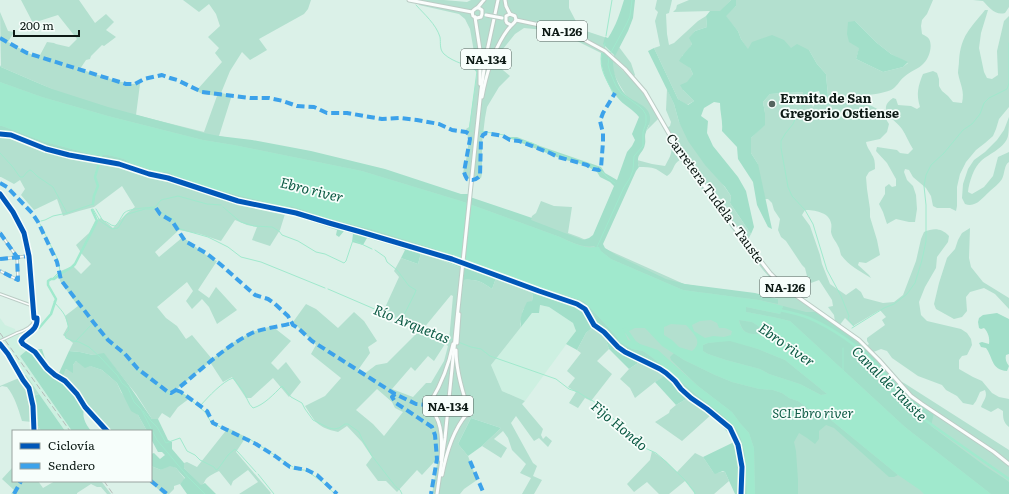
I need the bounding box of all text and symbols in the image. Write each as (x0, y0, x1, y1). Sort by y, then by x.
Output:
scale bar (14, 12, 79, 38)
text: 200 m (20, 16, 54, 34)
road number: NA-126 (537, 21, 587, 41)
road number: NA-134 (461, 49, 511, 69)
place label: Ermita de San Gregorio Ostiense (780, 88, 899, 122)
marker: Ermita de San Gregorio Ostiense (767, 99, 777, 109)
street label: Carretera Tudela - Tauste (662, 129, 770, 267)
water label: Ebro river (278, 171, 346, 207)
road number: NA-126 (760, 277, 810, 297)
water label: Río Arquetas (371, 299, 453, 347)
water label: Ebro river (755, 317, 820, 371)
water label: Canal de Tauste (848, 341, 932, 425)
water label: Fijo Hondo (587, 395, 653, 455)
road number: NA-134 (423, 396, 473, 416)
park label: SCI Ebro river (772, 403, 854, 422)
legend (12, 430, 152, 482)
text: Ciclovía (48, 436, 95, 454)
text: Sendero (48, 456, 95, 474)

